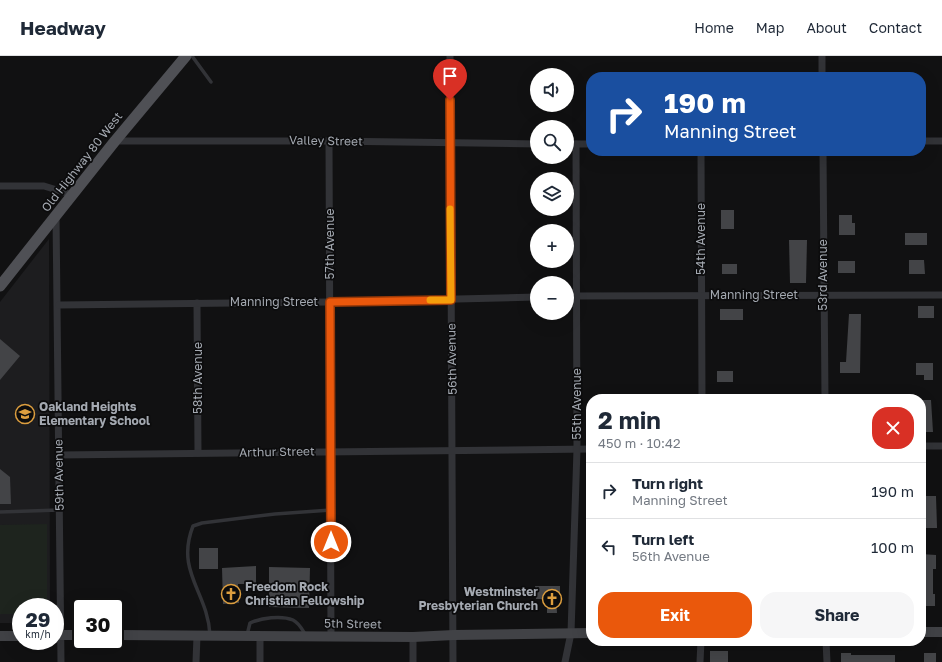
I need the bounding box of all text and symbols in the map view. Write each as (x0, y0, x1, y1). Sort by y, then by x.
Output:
text: Headway (20, 16, 106, 39)
text: Home (694, 19, 734, 36)
text: Map (756, 19, 784, 36)
text: About (806, 19, 847, 36)
text: Contact (869, 19, 922, 36)
pin (433, 59, 467, 100)
icon: arrive (439, 65, 461, 87)
map controls (530, 68, 574, 320)
button: sound (530, 68, 574, 112)
text: 190 m (664, 86, 746, 119)
icon: right (598, 88, 650, 140)
street label: Old Highway 80 West (38, 109, 125, 215)
button: search (530, 120, 574, 164)
text: Manning Street (664, 120, 797, 142)
street label: Valley Street (289, 132, 363, 149)
button: layers (530, 172, 574, 216)
street label: 54th Avenue (693, 203, 708, 275)
street label: 57th Avenue (322, 209, 337, 279)
button: + (530, 224, 574, 268)
street label: 53rd Avenue (815, 239, 830, 311)
button: − (530, 276, 574, 320)
street label: Manning Street (710, 287, 798, 302)
street label: Manning Street (230, 294, 318, 309)
street label: 56th Avenue (443, 323, 460, 395)
street label: 58th Avenue (190, 342, 205, 414)
street label: 55th Avenue (569, 368, 584, 440)
place label: Oakland Heights Elementary School (39, 399, 150, 428)
school or university icon: Oakland Heights Elementary School (14, 403, 36, 425)
text: 2 min (598, 405, 661, 434)
button: close (872, 407, 914, 449)
text: 450 m · 10:42 (598, 435, 680, 451)
street label: 59th Avenue (50, 439, 67, 511)
street label: Arthur Street (239, 443, 315, 460)
text: Turn right (632, 474, 703, 492)
icon: right (598, 480, 620, 502)
text: 190 m (871, 482, 914, 500)
text: Manning Street (632, 492, 728, 508)
position arrow (310, 521, 352, 563)
text: Turn left (632, 530, 694, 548)
icon: left (598, 536, 620, 558)
text: 100 m (871, 538, 914, 556)
text: 56th Avenue (632, 548, 710, 564)
place label: Freedom Rock Christian Fellowship (245, 579, 365, 608)
church icon: Freedom Rock Christian Fellowship (220, 583, 242, 605)
place label: Westminster Presbyterian Church (418, 584, 538, 613)
church icon: Westminster Presbyterian Church (541, 588, 563, 610)
button: Exit (598, 592, 752, 638)
button: Share (760, 592, 914, 638)
speed limit sign: 30 (72, 598, 124, 650)
text: 29 (26, 607, 50, 631)
street label: 5th Street (324, 615, 382, 632)
text: km/h (25, 628, 51, 640)

